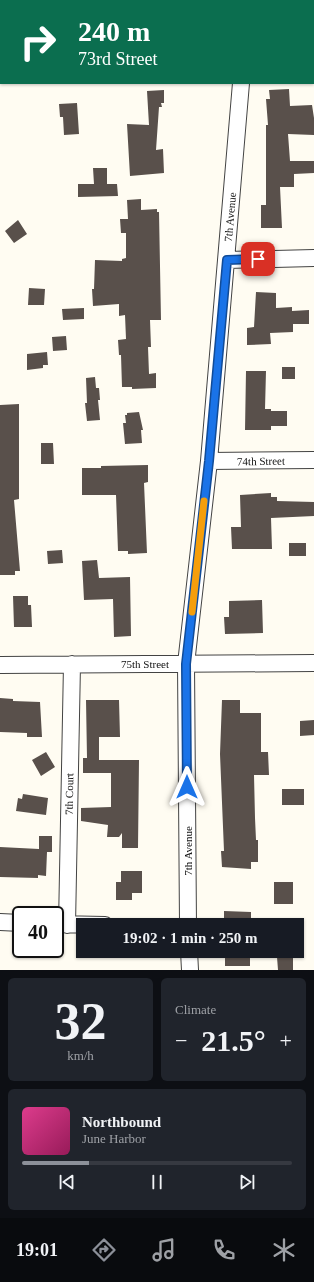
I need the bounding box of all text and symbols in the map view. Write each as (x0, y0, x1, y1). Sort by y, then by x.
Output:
icon: right (12, 16, 64, 68)
text: 240 m (78, 16, 150, 47)
text: 73rd Street (78, 49, 157, 69)
street label: 7th Avenue (222, 192, 238, 242)
pin (241, 242, 275, 276)
icon: arrive (247, 248, 269, 270)
street label: 74th Street (237, 455, 285, 467)
street label: 75th Street (121, 658, 169, 670)
position arrow (166, 766, 208, 808)
street label: 7th Court (63, 773, 75, 815)
street label: 7th Avenue (182, 826, 194, 876)
speed limit sign: 40 (12, 906, 64, 958)
text: 19:02 · 1 min · 250 m (123, 930, 258, 946)
text: 32 (55, 993, 107, 1050)
text: Climate (175, 1002, 216, 1017)
text: 21.5° (201, 1024, 266, 1057)
text: − (175, 1028, 187, 1053)
text: + (280, 1028, 292, 1053)
text: km/h (67, 1048, 94, 1063)
text: Northbound (82, 1114, 161, 1130)
text: June Harbor (82, 1131, 146, 1146)
icon: previous (56, 1171, 78, 1193)
icon: pause (146, 1171, 168, 1193)
icon: next (236, 1171, 258, 1193)
icon: directions (90, 1236, 118, 1264)
icon: music (150, 1236, 178, 1264)
icon: phone (210, 1236, 238, 1264)
icon: climate (270, 1236, 298, 1264)
text: 19:01 (16, 1240, 58, 1260)

